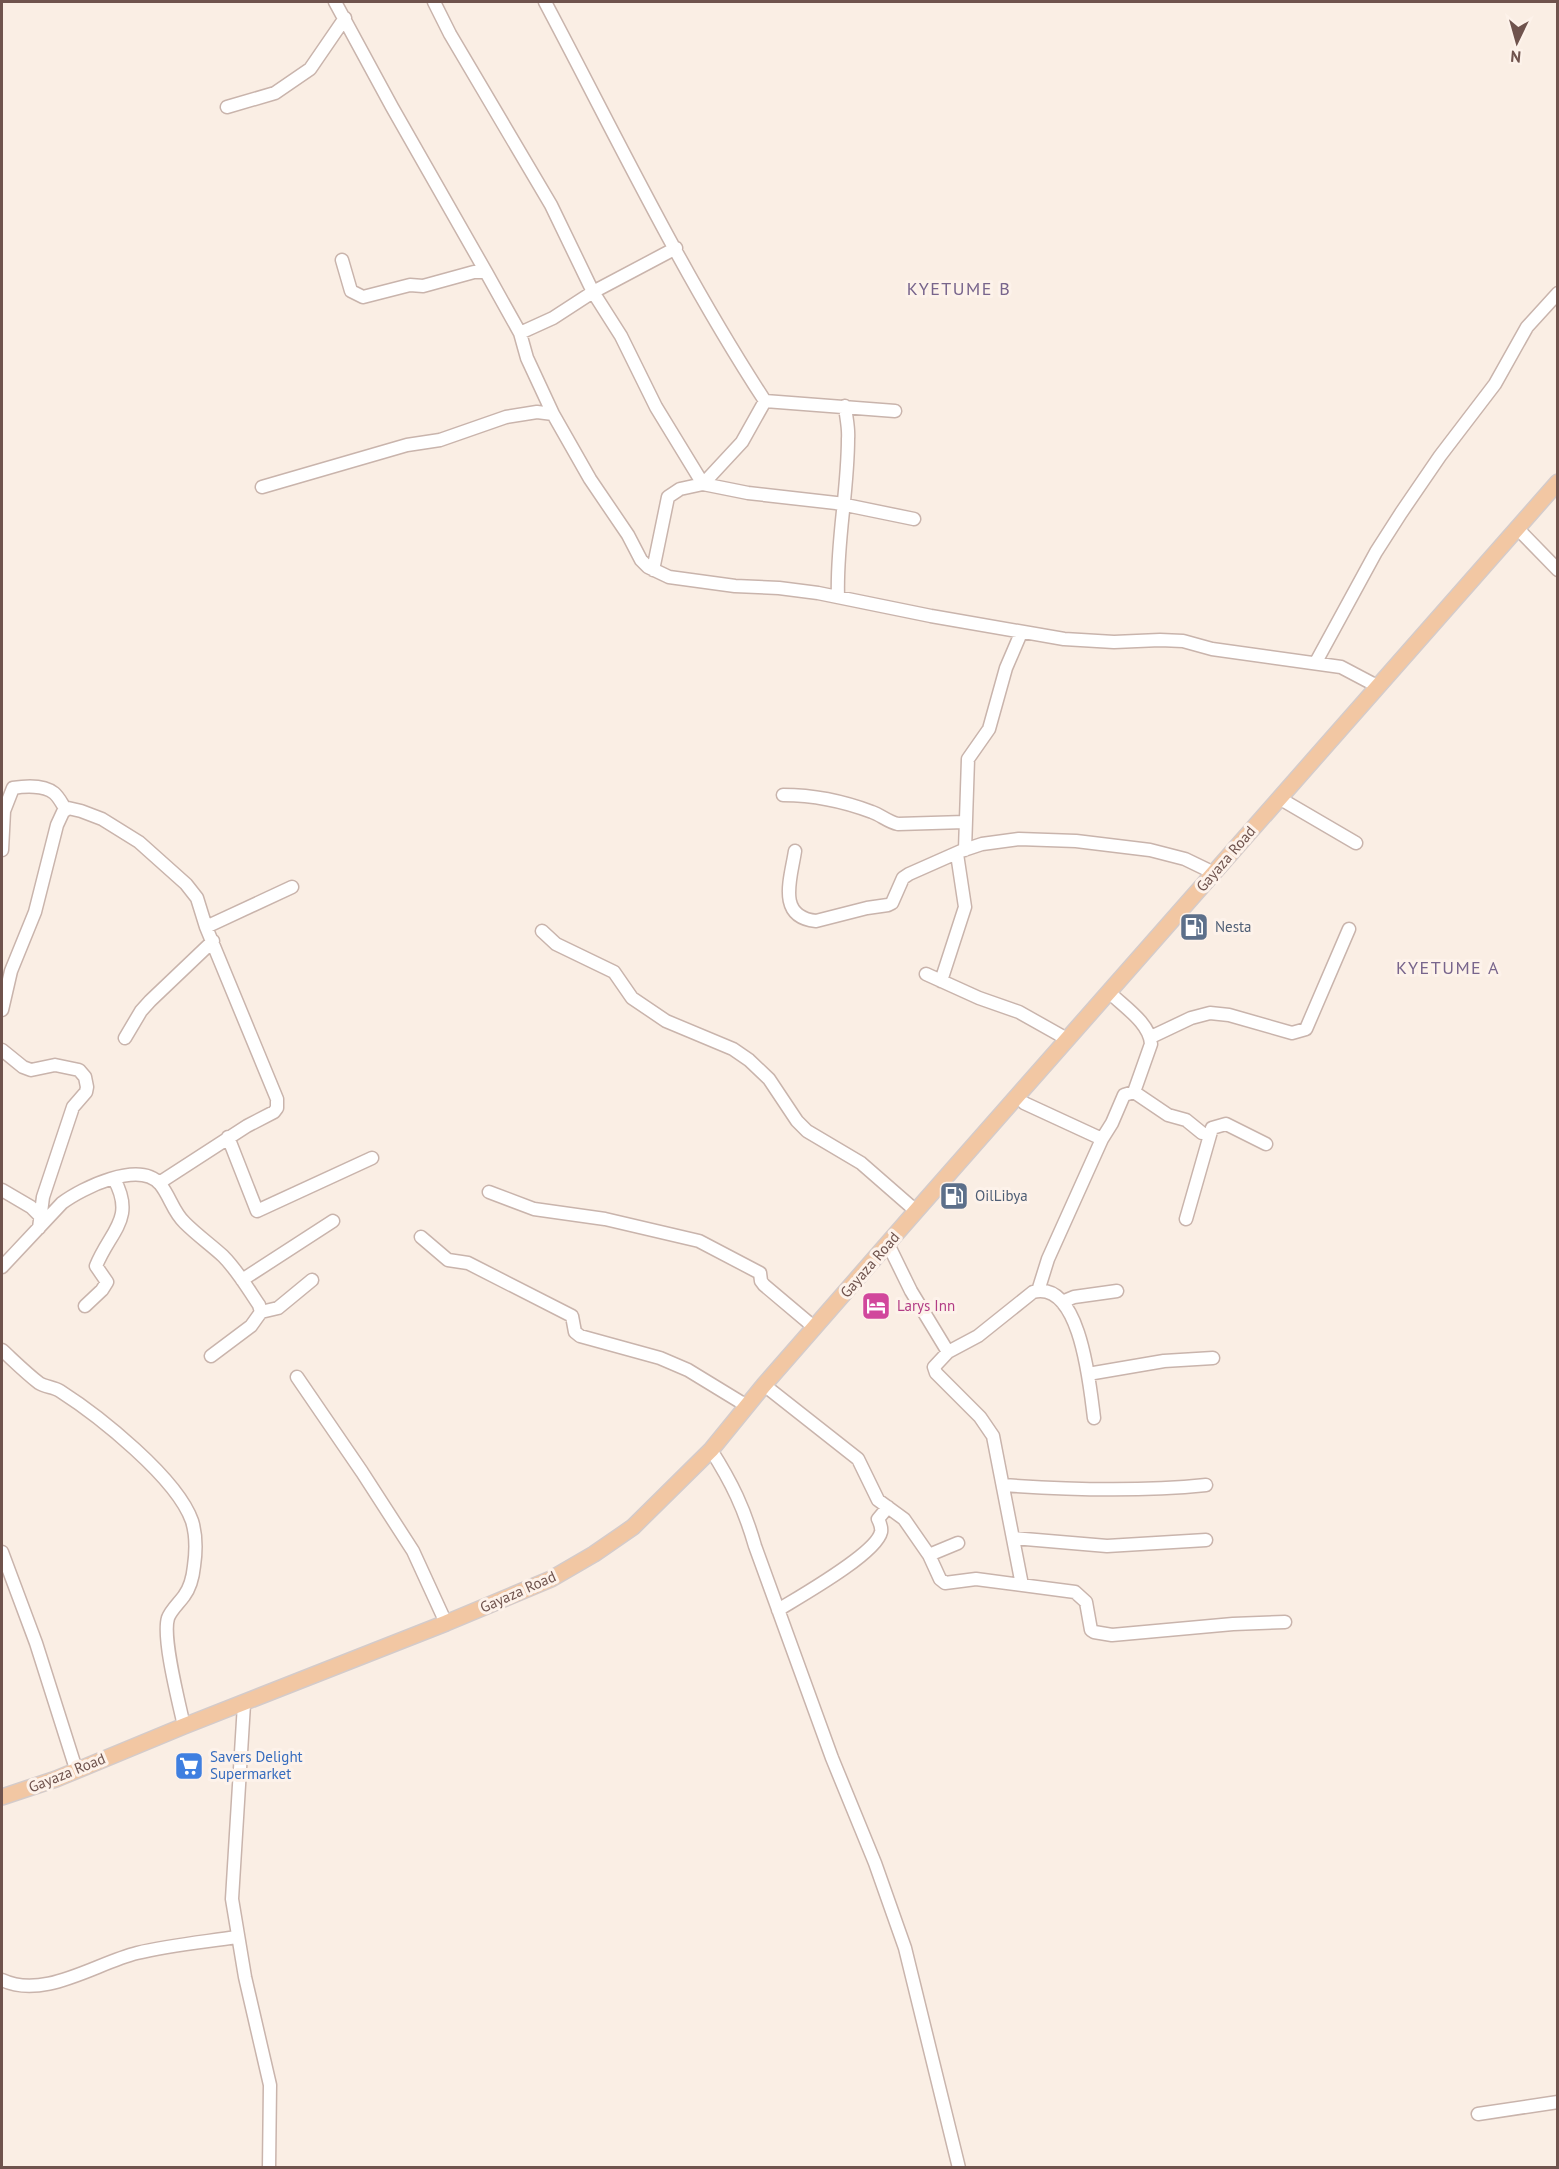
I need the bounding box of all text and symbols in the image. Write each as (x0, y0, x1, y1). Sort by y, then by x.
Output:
north arrow (1487, 12, 1547, 72)
text: N (1510, 47, 1522, 67)
district label: KYETUME B (907, 277, 1011, 300)
street label: Gayaza Road (1192, 822, 1259, 895)
fuel station icon: Nesta (1178, 911, 1210, 943)
place label: Nesta (1215, 917, 1252, 936)
district label: KYETUME A (1396, 956, 1500, 979)
fuel station icon: OilLibya (938, 1180, 970, 1212)
place label: OilLibya (975, 1186, 1028, 1205)
street label: Gayaza Road (836, 1228, 903, 1301)
hotel icon: Larys Inn (860, 1290, 892, 1322)
place label: Larys Inn (897, 1296, 955, 1315)
street label: Gayaza Road (477, 1566, 559, 1617)
place label: Savers Delight Supermarket (210, 1747, 303, 1783)
street label: Gayaza Road (26, 1749, 108, 1797)
supermarket icon: Savers Delight Supermarket (173, 1750, 205, 1782)

